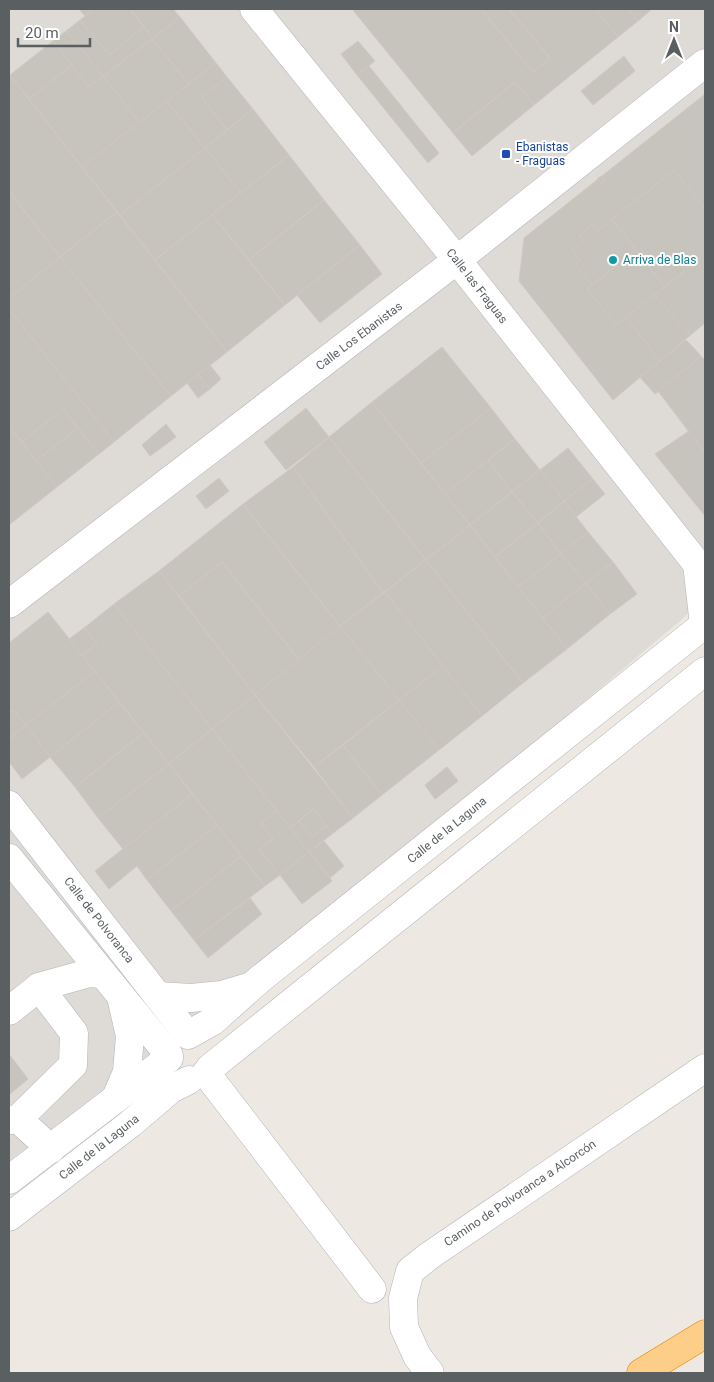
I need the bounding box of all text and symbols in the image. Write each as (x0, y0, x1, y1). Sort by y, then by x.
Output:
scale bar (18, 15, 90, 47)
north arrow (649, 15, 699, 65)
text: N (669, 19, 679, 35)
text: 20 m (25, 24, 59, 42)
place label: Ebanistas - Fraguas (516, 140, 568, 168)
marker: Ebanistas - Fraguas (500, 148, 512, 160)
street label: Calle las Fraguas (443, 246, 511, 326)
place label: Arriva de Blas (623, 253, 696, 267)
marker: Arriva de Blas (607, 254, 619, 266)
street label: Calle Los Ebanistas (313, 299, 405, 373)
street label: Calle de la Laguna (405, 794, 489, 866)
street label: Calle de Polvoranca (61, 874, 137, 966)
street label: Calle de la Laguna (56, 1111, 142, 1183)
street label: Camino de Polvoranca a Alcorcón (441, 1137, 599, 1249)

